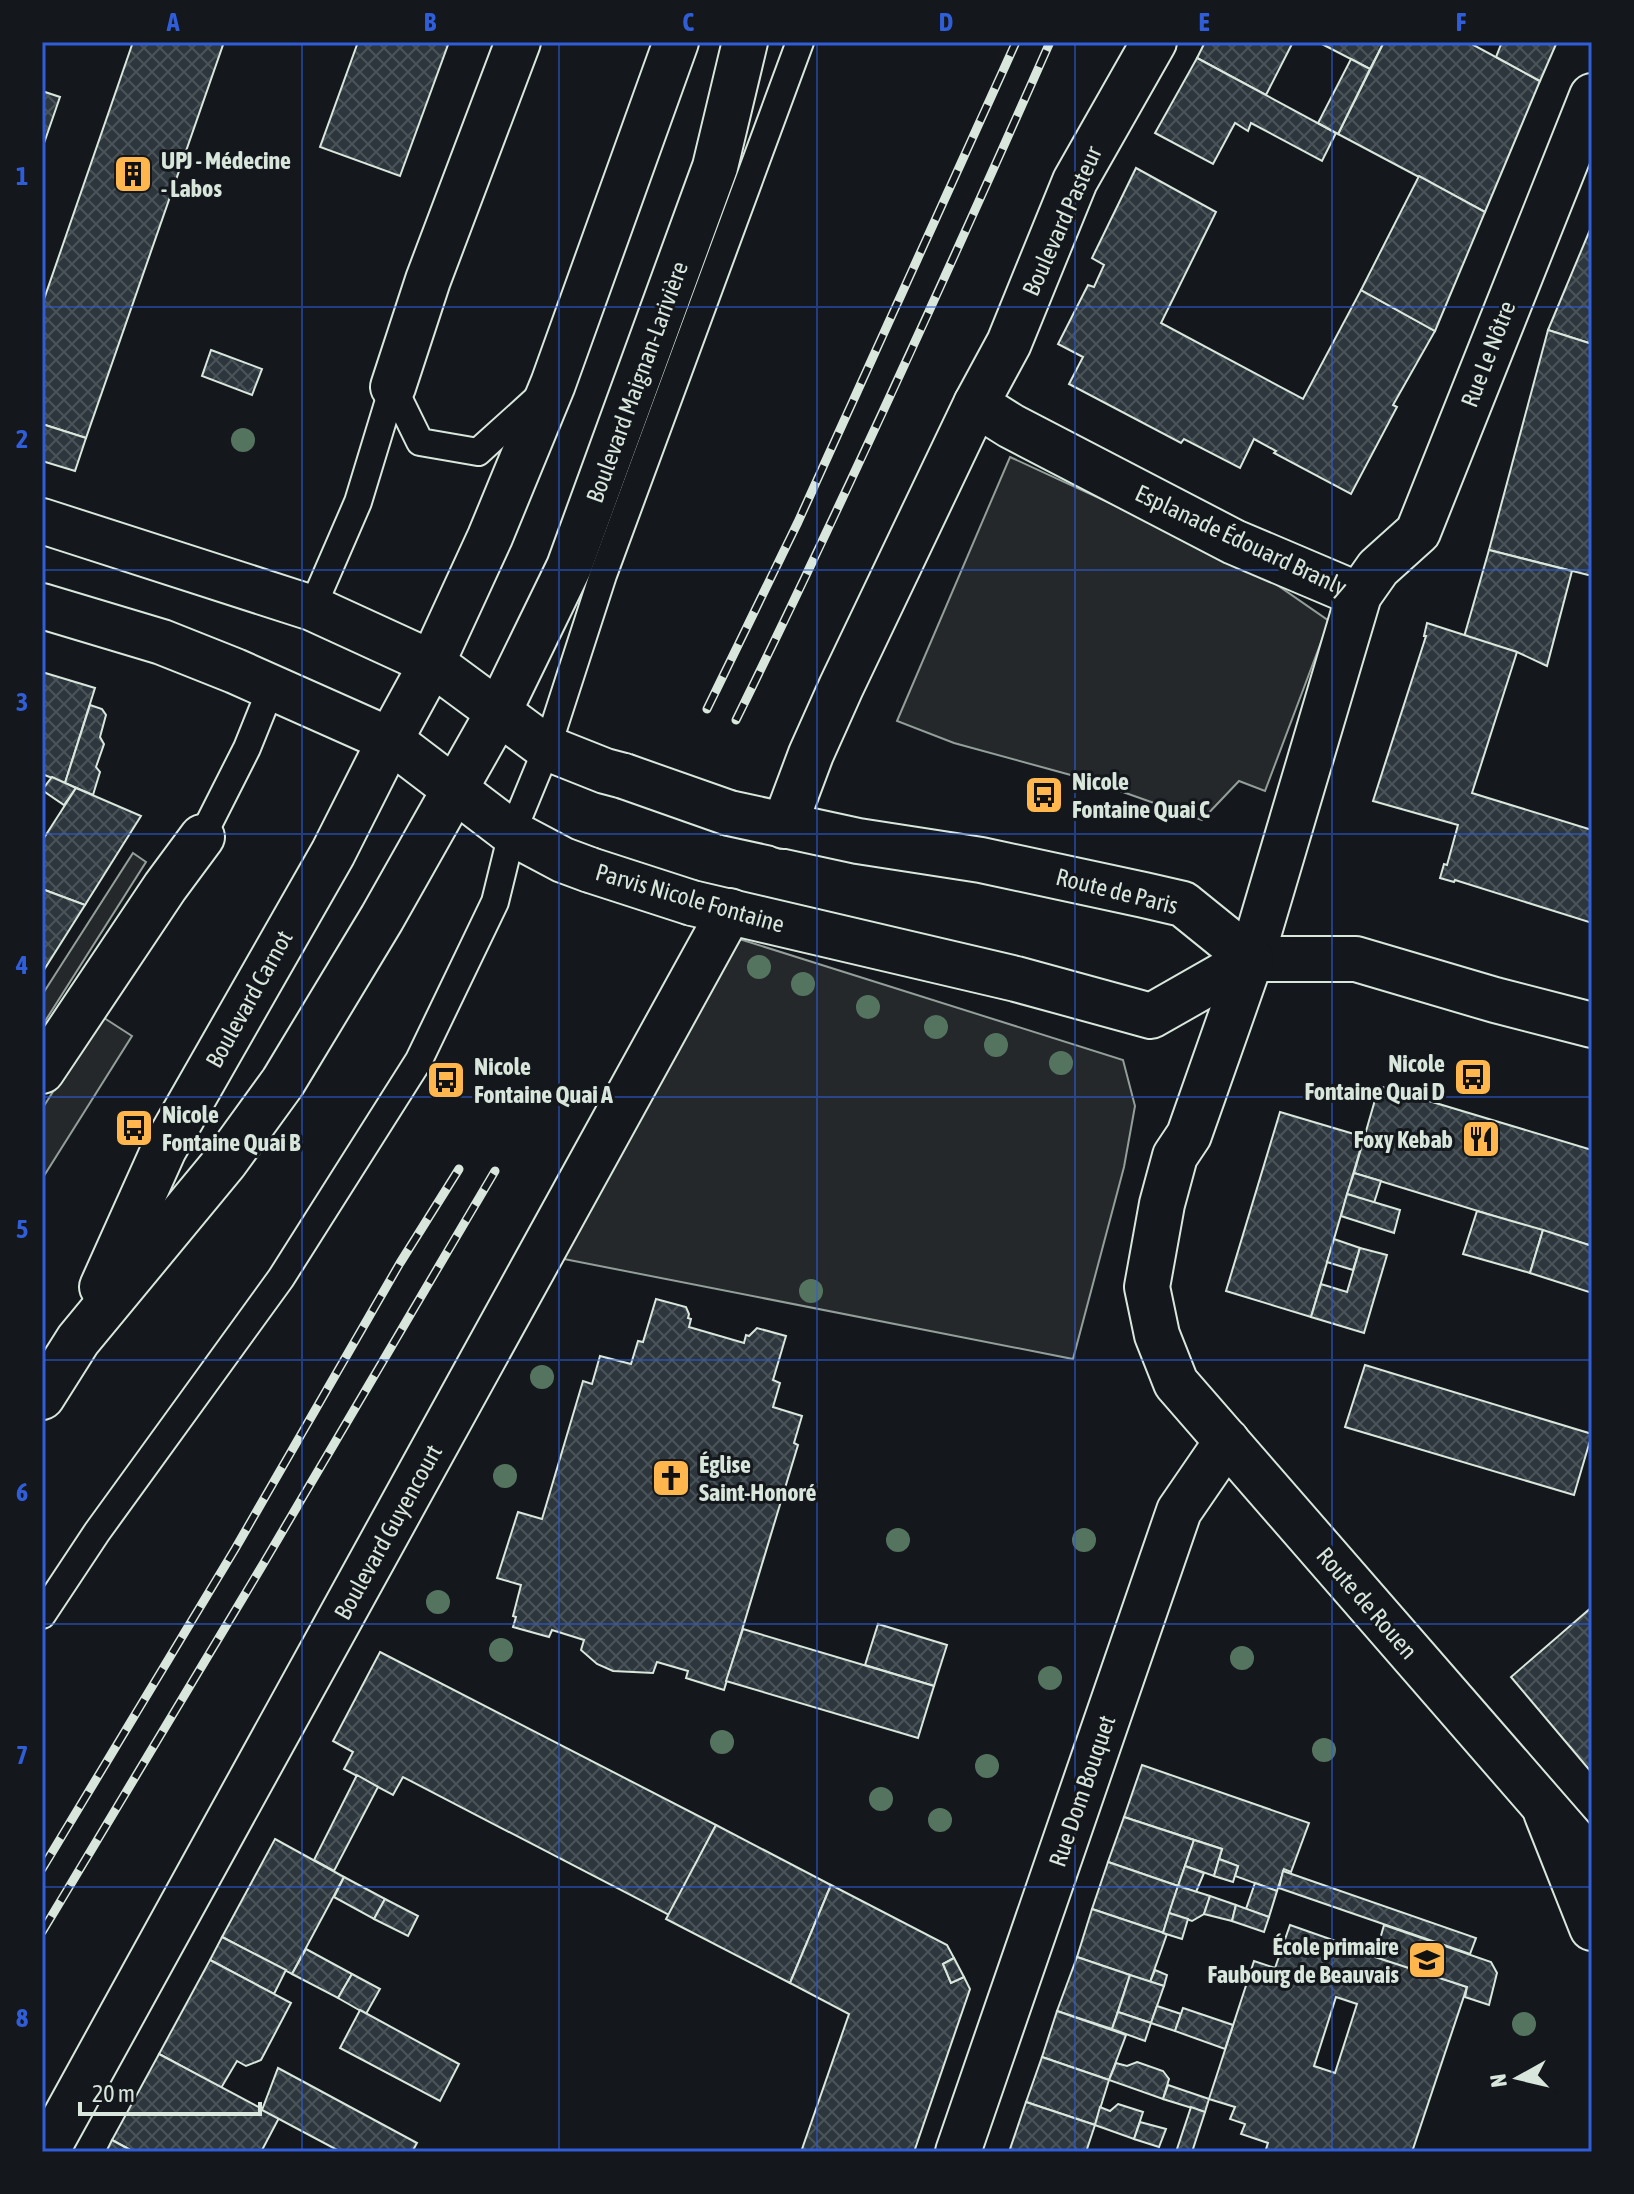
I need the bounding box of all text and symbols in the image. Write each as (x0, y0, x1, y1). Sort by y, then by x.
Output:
text: A (166, 7, 180, 37)
text: B (424, 7, 437, 37)
text: C (682, 7, 694, 37)
text: D (939, 7, 953, 37)
text: E (1198, 7, 1210, 37)
text: F (1456, 7, 1467, 37)
street label: Boulevard Pasteur (1017, 141, 1107, 300)
place label: UPJ - Médecine - Labos (161, 147, 291, 202)
building icon: UPJ - Médecine - Labos (112, 153, 154, 195)
text: 1 (16, 161, 28, 191)
street label: Boulevard Maignan-Larivière (581, 258, 693, 506)
street label: Rue Le Nôtre (1455, 297, 1521, 411)
text: 2 (16, 424, 28, 454)
street label: Esplanade Édouard Branly (1131, 479, 1351, 601)
text: 3 (16, 687, 28, 717)
place label: Nicole Fontaine Quai C (1072, 768, 1210, 823)
bus stop icon: Nicole Fontaine Quai C (1023, 774, 1065, 816)
street label: Parvis Nicole Fontaine (593, 858, 787, 938)
street label: Route de Paris (1053, 863, 1181, 919)
street label: Boulevard Carnot (200, 926, 298, 1072)
text: 4 (15, 950, 28, 980)
place label: Nicole Fontaine Quai D (1304, 1050, 1445, 1105)
place label: Nicole Fontaine Quai A (474, 1053, 613, 1108)
bus stop icon: Nicole Fontaine Quai D (1452, 1056, 1494, 1098)
bus stop icon: Nicole Fontaine Quai A (425, 1059, 467, 1101)
place label: Nicole Fontaine Quai B (162, 1101, 301, 1156)
bus stop icon: Nicole Fontaine Quai B (113, 1107, 155, 1149)
restaurant icon: Foxy Kebab (1460, 1118, 1502, 1160)
place label: Foxy Kebab (1354, 1126, 1453, 1153)
text: 5 (16, 1214, 28, 1244)
street label: Boulevard Guyencourt (329, 1440, 447, 1624)
place label: Église Saint-Honoré (699, 1451, 817, 1506)
church icon: Église Saint-Honoré (650, 1457, 692, 1499)
text: 6 (16, 1477, 28, 1507)
street label: Route de Rouen (1311, 1542, 1423, 1664)
street label: Rue Dom Bouquet (1044, 1712, 1121, 1870)
text: 7 (16, 1740, 28, 1770)
place label: École primaire Faubourg de Beauvais (1207, 1933, 1400, 1988)
school or university icon: École primaire Faubourg de Beauvais (1406, 1939, 1448, 1981)
text: 8 (16, 2003, 28, 2033)
north arrow (1478, 2038, 1558, 2118)
scale bar (80, 2066, 260, 2116)
text: N (1484, 2073, 1512, 2089)
text: 20 m (92, 2080, 135, 2107)

